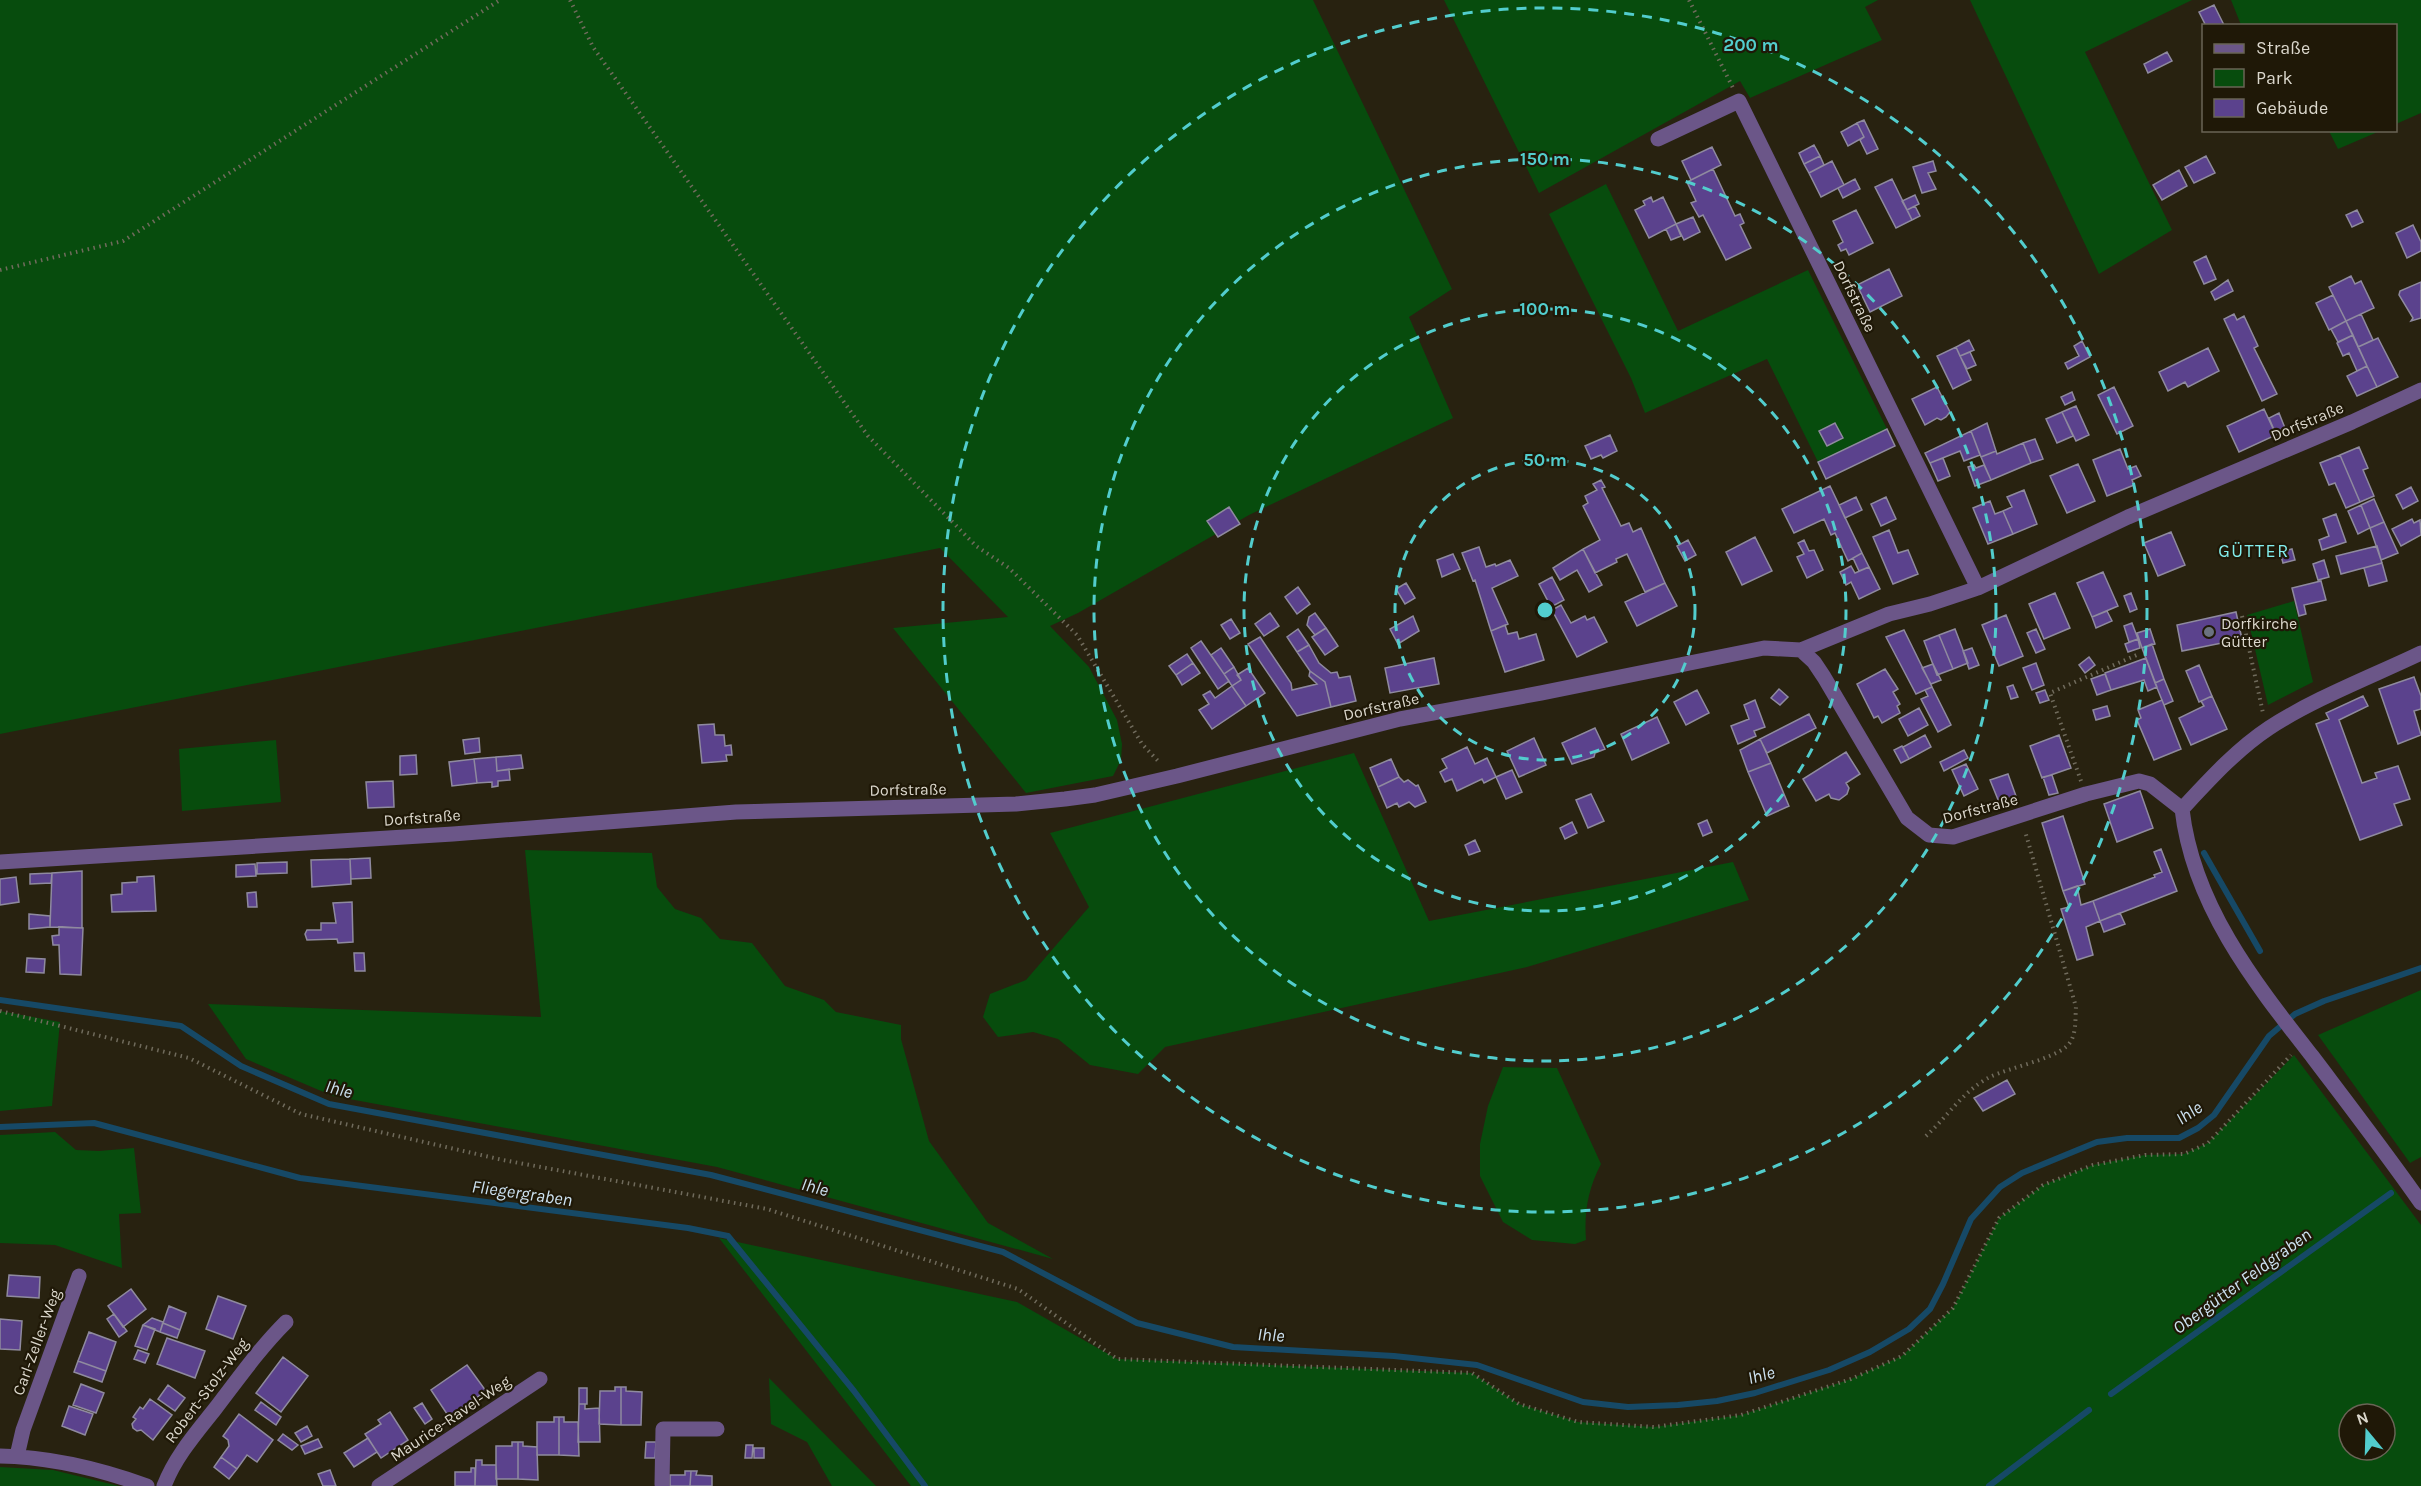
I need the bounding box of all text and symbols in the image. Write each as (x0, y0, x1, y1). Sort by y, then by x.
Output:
legend (2202, 24, 2397, 132)
text: 200 m (1723, 34, 1779, 56)
text: Straße (2256, 37, 2310, 59)
text: Park (2256, 67, 2293, 89)
text: Gebäude (2256, 97, 2328, 119)
text: 150 m (1520, 148, 1570, 170)
street label: Dorfstraße (1829, 257, 1880, 335)
text: 100 m (1520, 298, 1570, 320)
street label: Dorfstraße (2268, 398, 2346, 445)
text: 50 m (1523, 449, 1567, 471)
district label: GÜTTER (2218, 540, 2290, 562)
centre of rings (1535, 600, 1555, 620)
place label: Dorfkirche Gütter (2221, 614, 2297, 651)
marker: Dorfkirche Gütter (2202, 625, 2216, 639)
street label: Dorfstraße (1341, 689, 1421, 724)
street label: Dorfstraße (869, 779, 947, 800)
street label: Dorfstraße (1940, 789, 2020, 828)
street label: Dorfstraße (383, 805, 461, 830)
water label: Ihle (323, 1075, 355, 1103)
water label: Ihle (2172, 1096, 2206, 1130)
water label: Ihle (799, 1173, 831, 1201)
water label: Fliegergraben (470, 1175, 574, 1211)
water label: Obergütter Feldgraben (2168, 1223, 2316, 1339)
street label: Carl-Zeller-Weg (8, 1286, 64, 1398)
water label: Ihle (1257, 1323, 1285, 1347)
street label: Robert-Stolz-Weg (161, 1334, 252, 1447)
water label: Ihle (1745, 1361, 1777, 1389)
street label: Maurice-Ravel-Weg (387, 1371, 514, 1466)
north arrow (2337, 1402, 2397, 1462)
text: N (2354, 1407, 2371, 1429)

